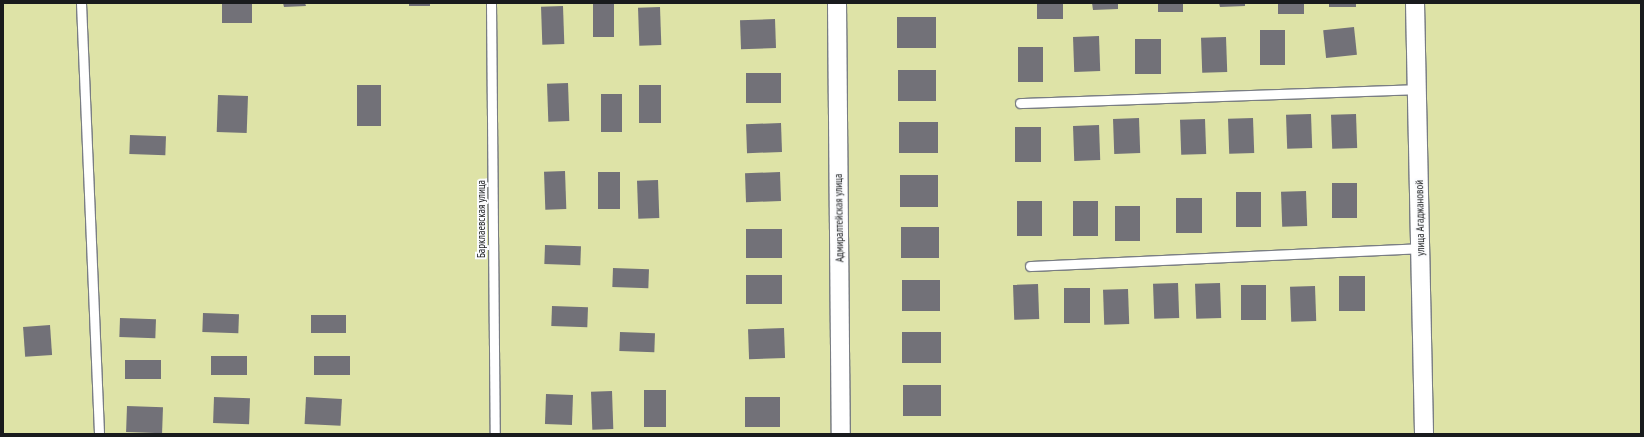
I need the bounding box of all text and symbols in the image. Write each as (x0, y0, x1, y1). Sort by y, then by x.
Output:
street label: Адмиралтейская улица (832, 174, 846, 262)
street label: Барклаевская улица (474, 180, 488, 258)
street label: улица Агаджановой (1413, 180, 1427, 256)

